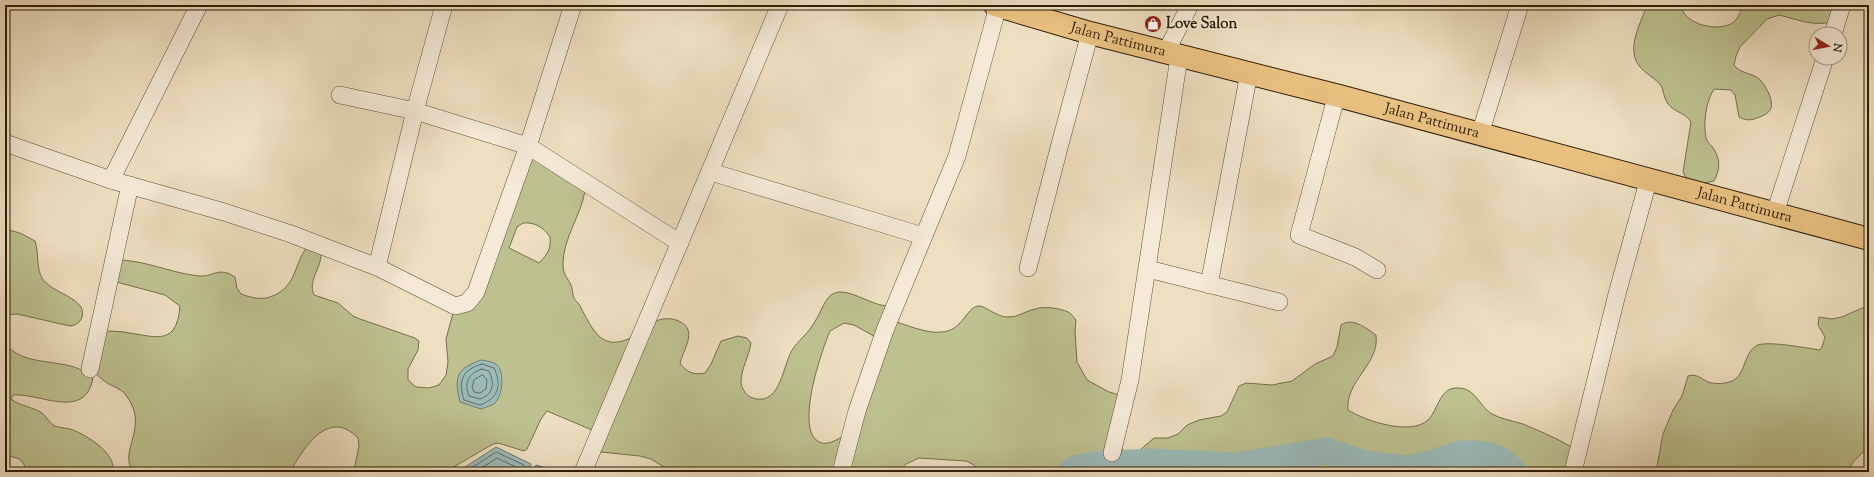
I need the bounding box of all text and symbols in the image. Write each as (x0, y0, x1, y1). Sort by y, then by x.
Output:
shop icon: Love Salon (1143, 14, 1163, 34)
place label: Love Salon (1166, 14, 1238, 35)
street label: Jalan Pattimura (1067, 17, 1168, 62)
north arrow (1808, 26, 1848, 66)
text: N (1828, 41, 1846, 53)
street label: Jalan Pattimura (1381, 98, 1482, 144)
street label: Jalan Pattimura (1694, 182, 1794, 228)

